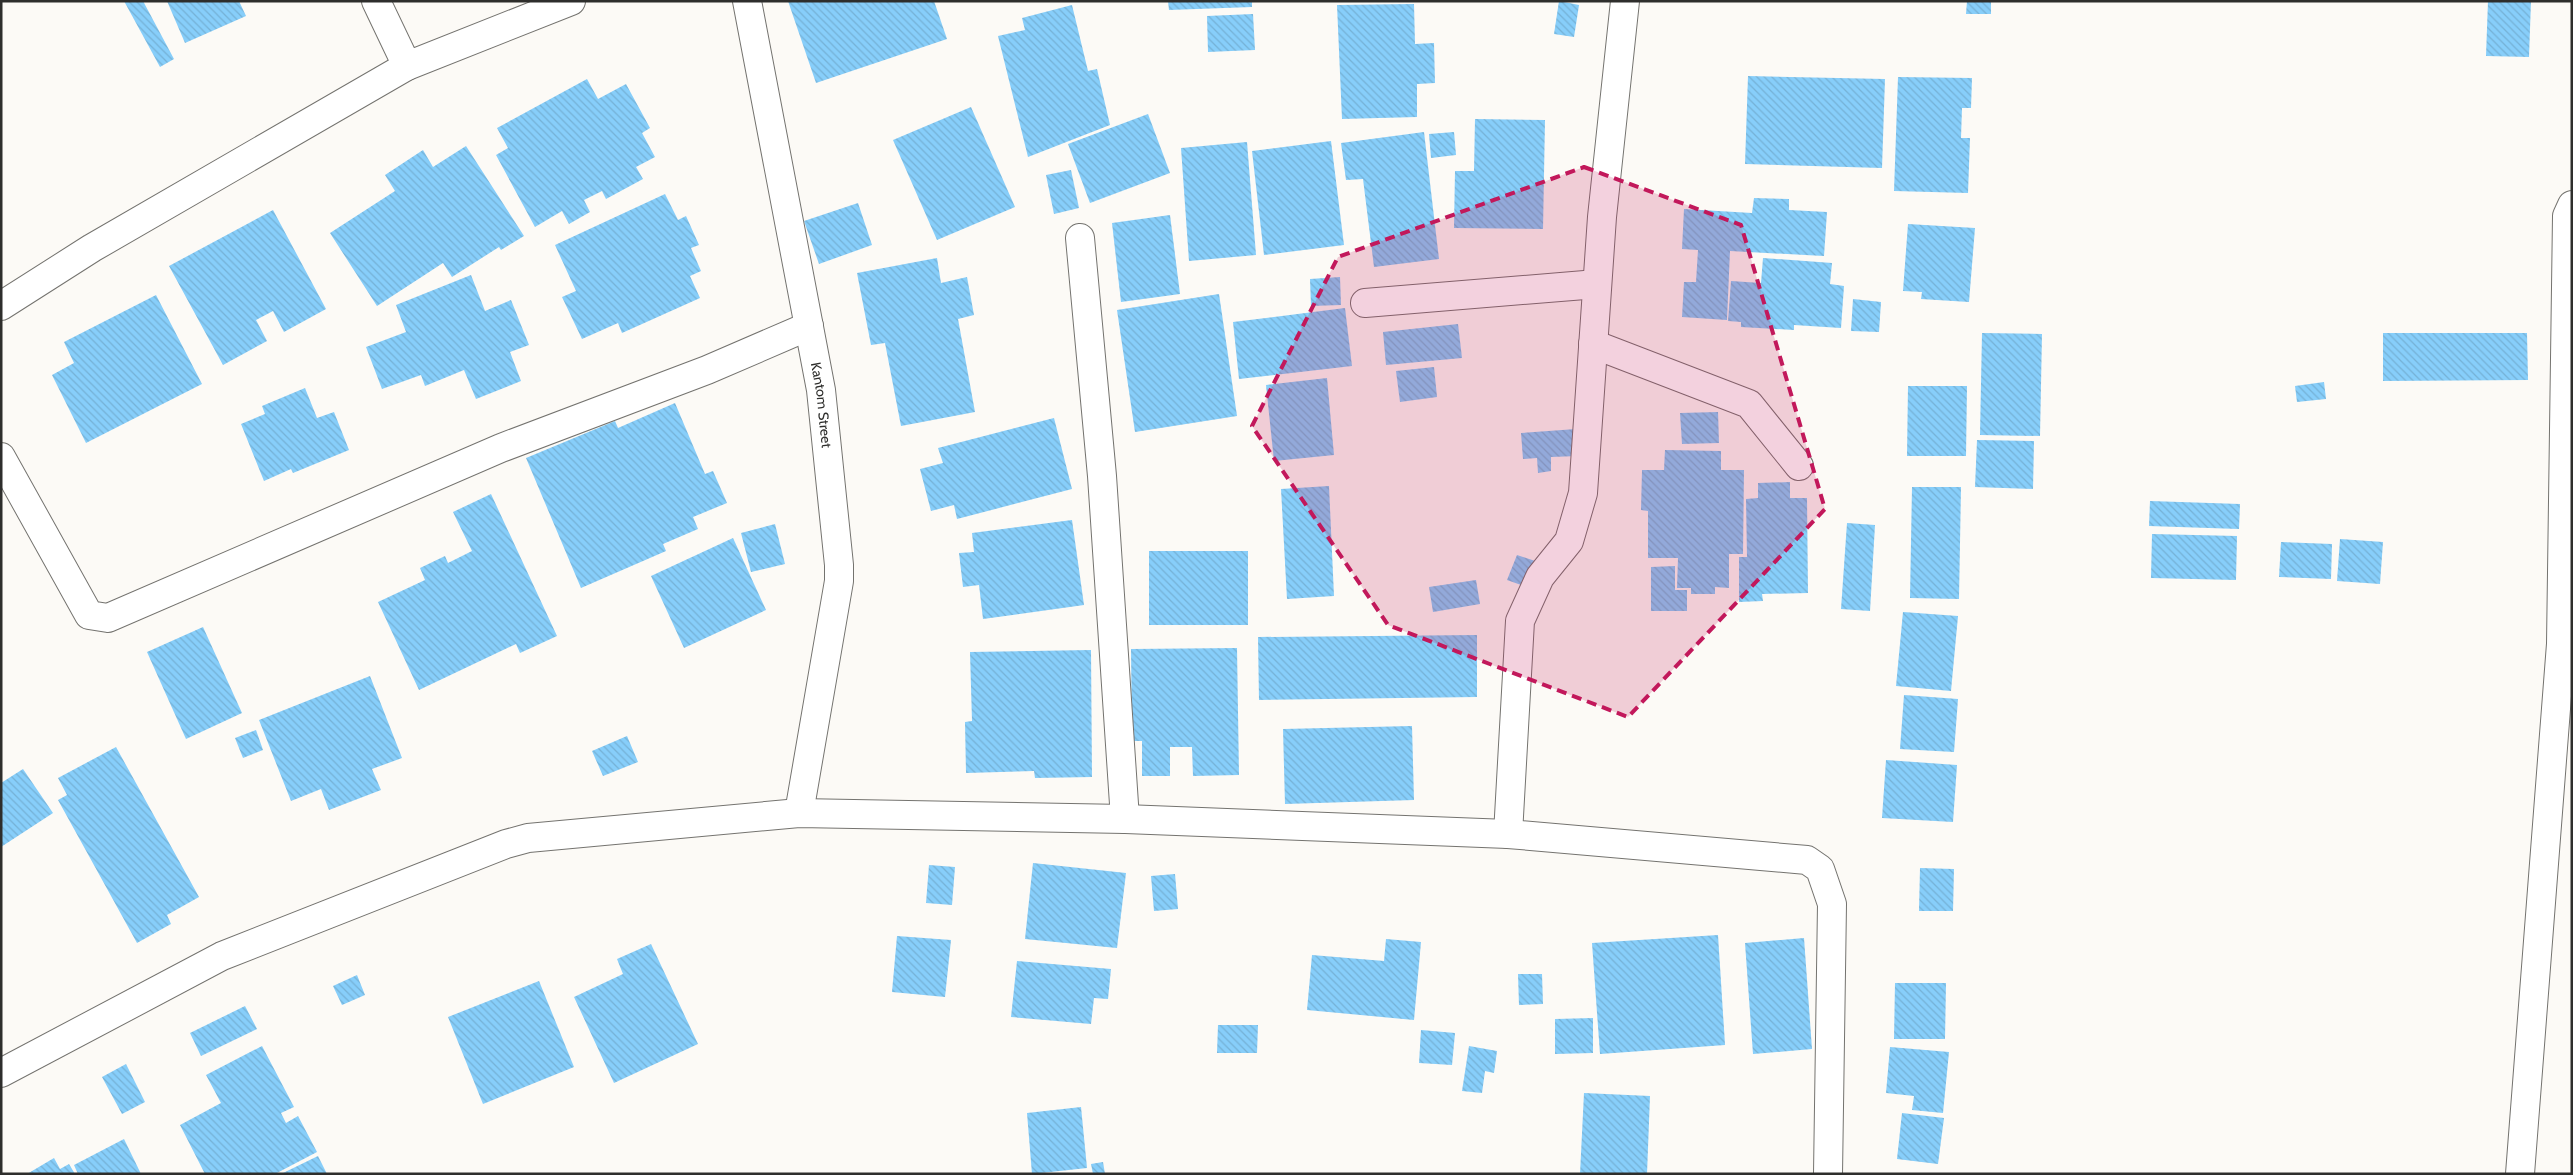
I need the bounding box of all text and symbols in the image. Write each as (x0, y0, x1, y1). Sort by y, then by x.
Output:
street label: Kantom Street (807, 361, 836, 449)

